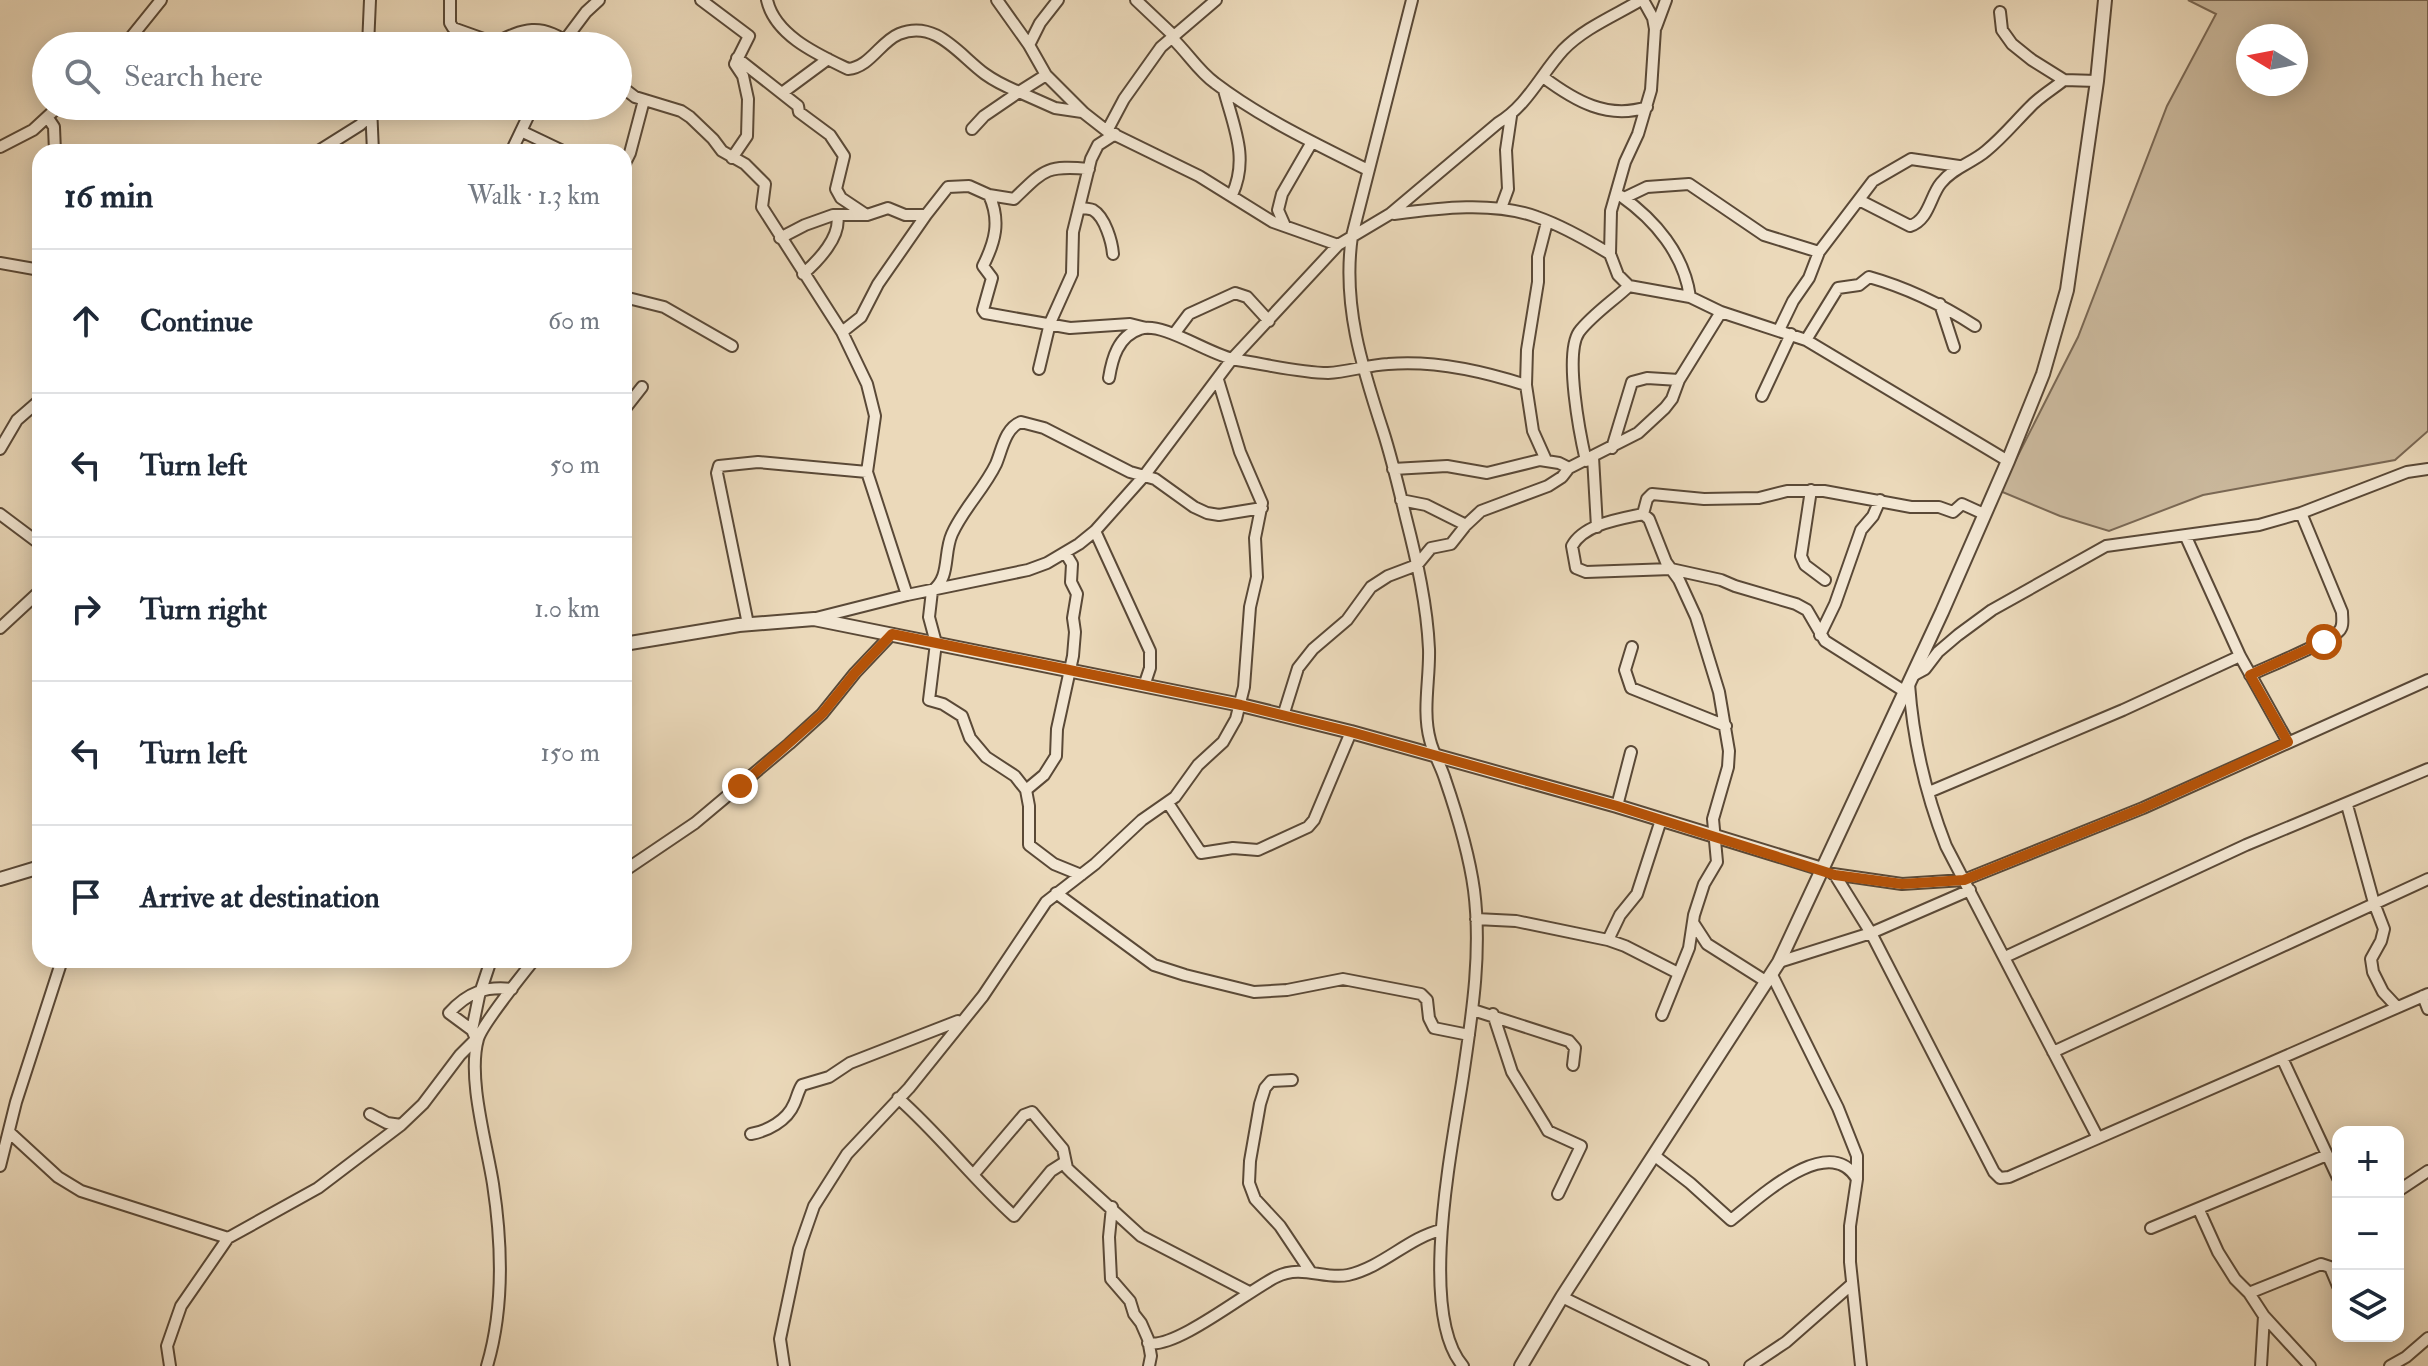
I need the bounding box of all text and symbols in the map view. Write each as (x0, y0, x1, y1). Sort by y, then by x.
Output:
north arrow (2236, 24, 2308, 96)
search box (32, 32, 632, 120)
icon: search (60, 54, 104, 98)
text: Search here (124, 58, 263, 95)
text: 16 min (64, 175, 153, 218)
text: Walk · 1.3 km (468, 180, 600, 212)
icon: ahead (64, 299, 108, 343)
text: Continue (140, 303, 253, 340)
text: 60 m (548, 305, 600, 337)
icon: left (64, 443, 108, 487)
text: Turn left (140, 447, 247, 484)
text: 50 m (550, 449, 600, 481)
icon: right (64, 587, 108, 631)
text: Turn right (140, 591, 267, 628)
text: 1.0 km (534, 593, 600, 625)
route start (2306, 624, 2342, 660)
icon: left (64, 731, 108, 775)
text: Turn left (140, 735, 247, 772)
text: 150 m (541, 737, 600, 769)
route end (722, 768, 758, 804)
icon: arrive (64, 875, 108, 919)
text: Arrive at destination (140, 879, 380, 916)
map controls (2332, 1126, 2404, 1342)
button: + (2332, 1126, 2404, 1198)
button: − (2332, 1198, 2404, 1270)
button: layers (2332, 1270, 2404, 1342)

